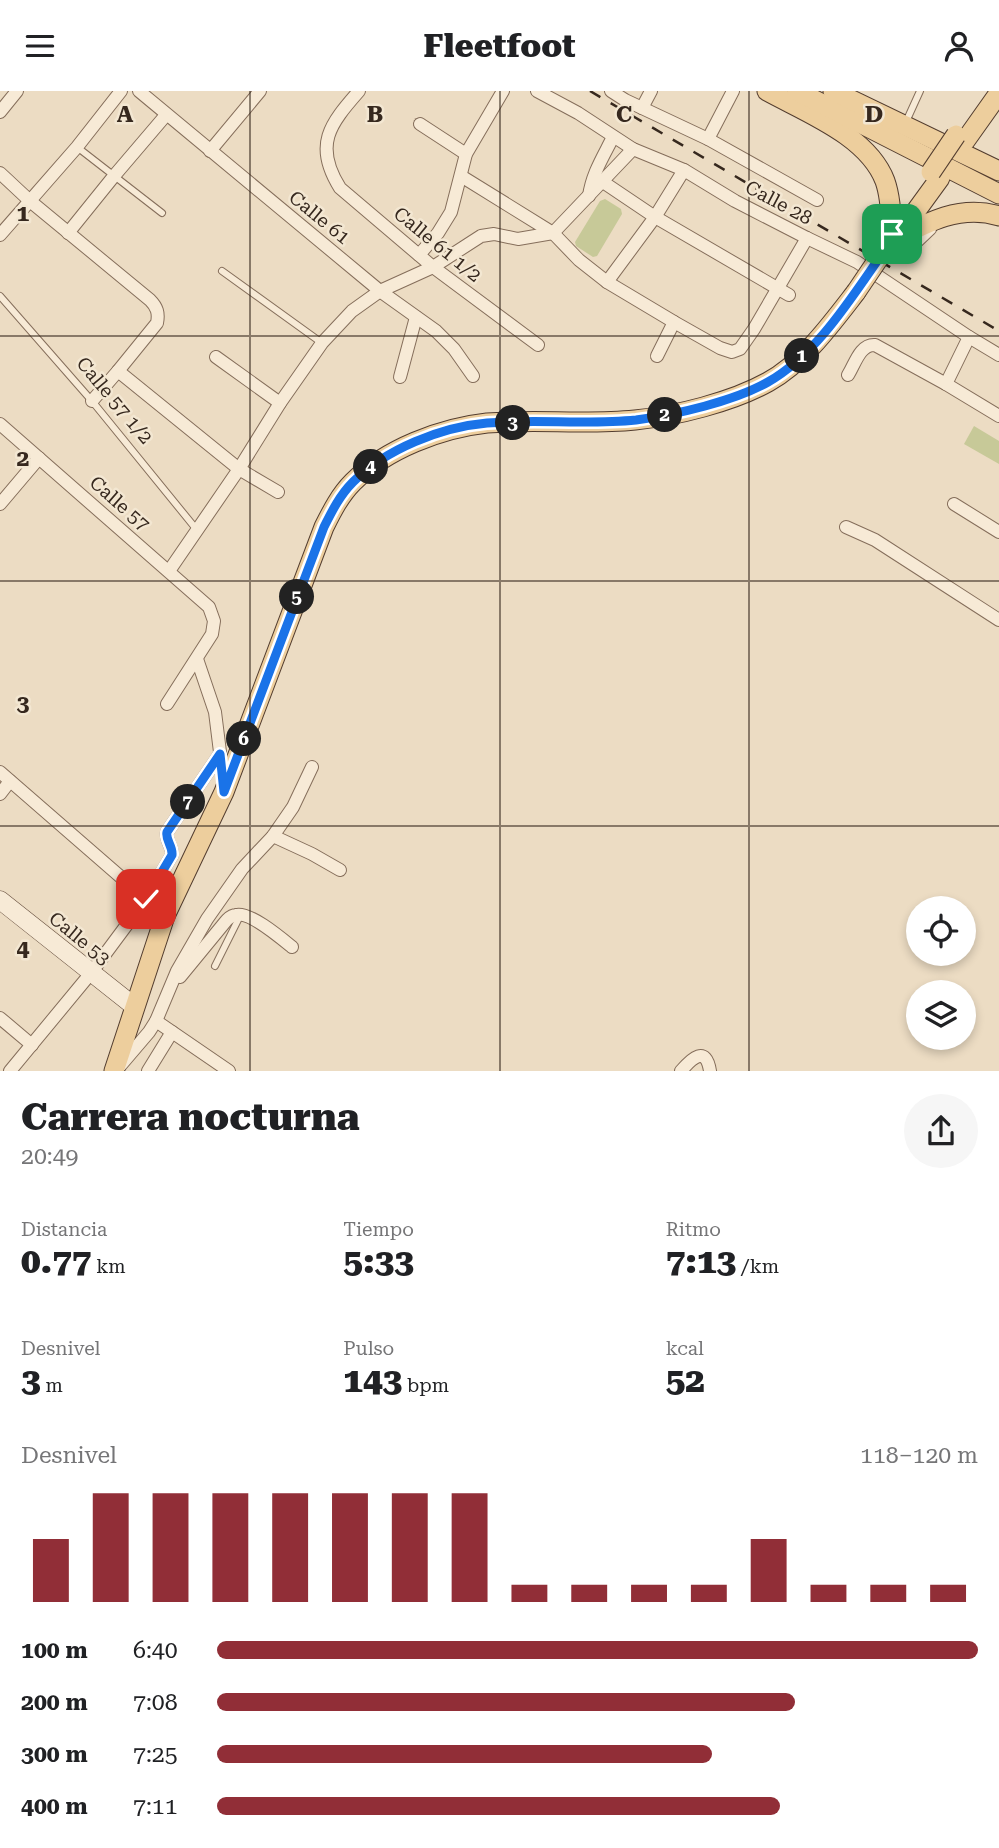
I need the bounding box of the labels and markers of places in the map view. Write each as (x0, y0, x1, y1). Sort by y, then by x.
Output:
pin (862, 204, 922, 264)
pin: 1 (784, 338, 820, 373)
pin: 2 (648, 397, 682, 433)
pin: 3 (496, 405, 530, 441)
pin: 4 (354, 449, 388, 485)
pin: 5 (280, 580, 314, 615)
pin: 6 (226, 721, 262, 757)
pin: 7 (170, 785, 206, 819)
pin (116, 869, 176, 929)

